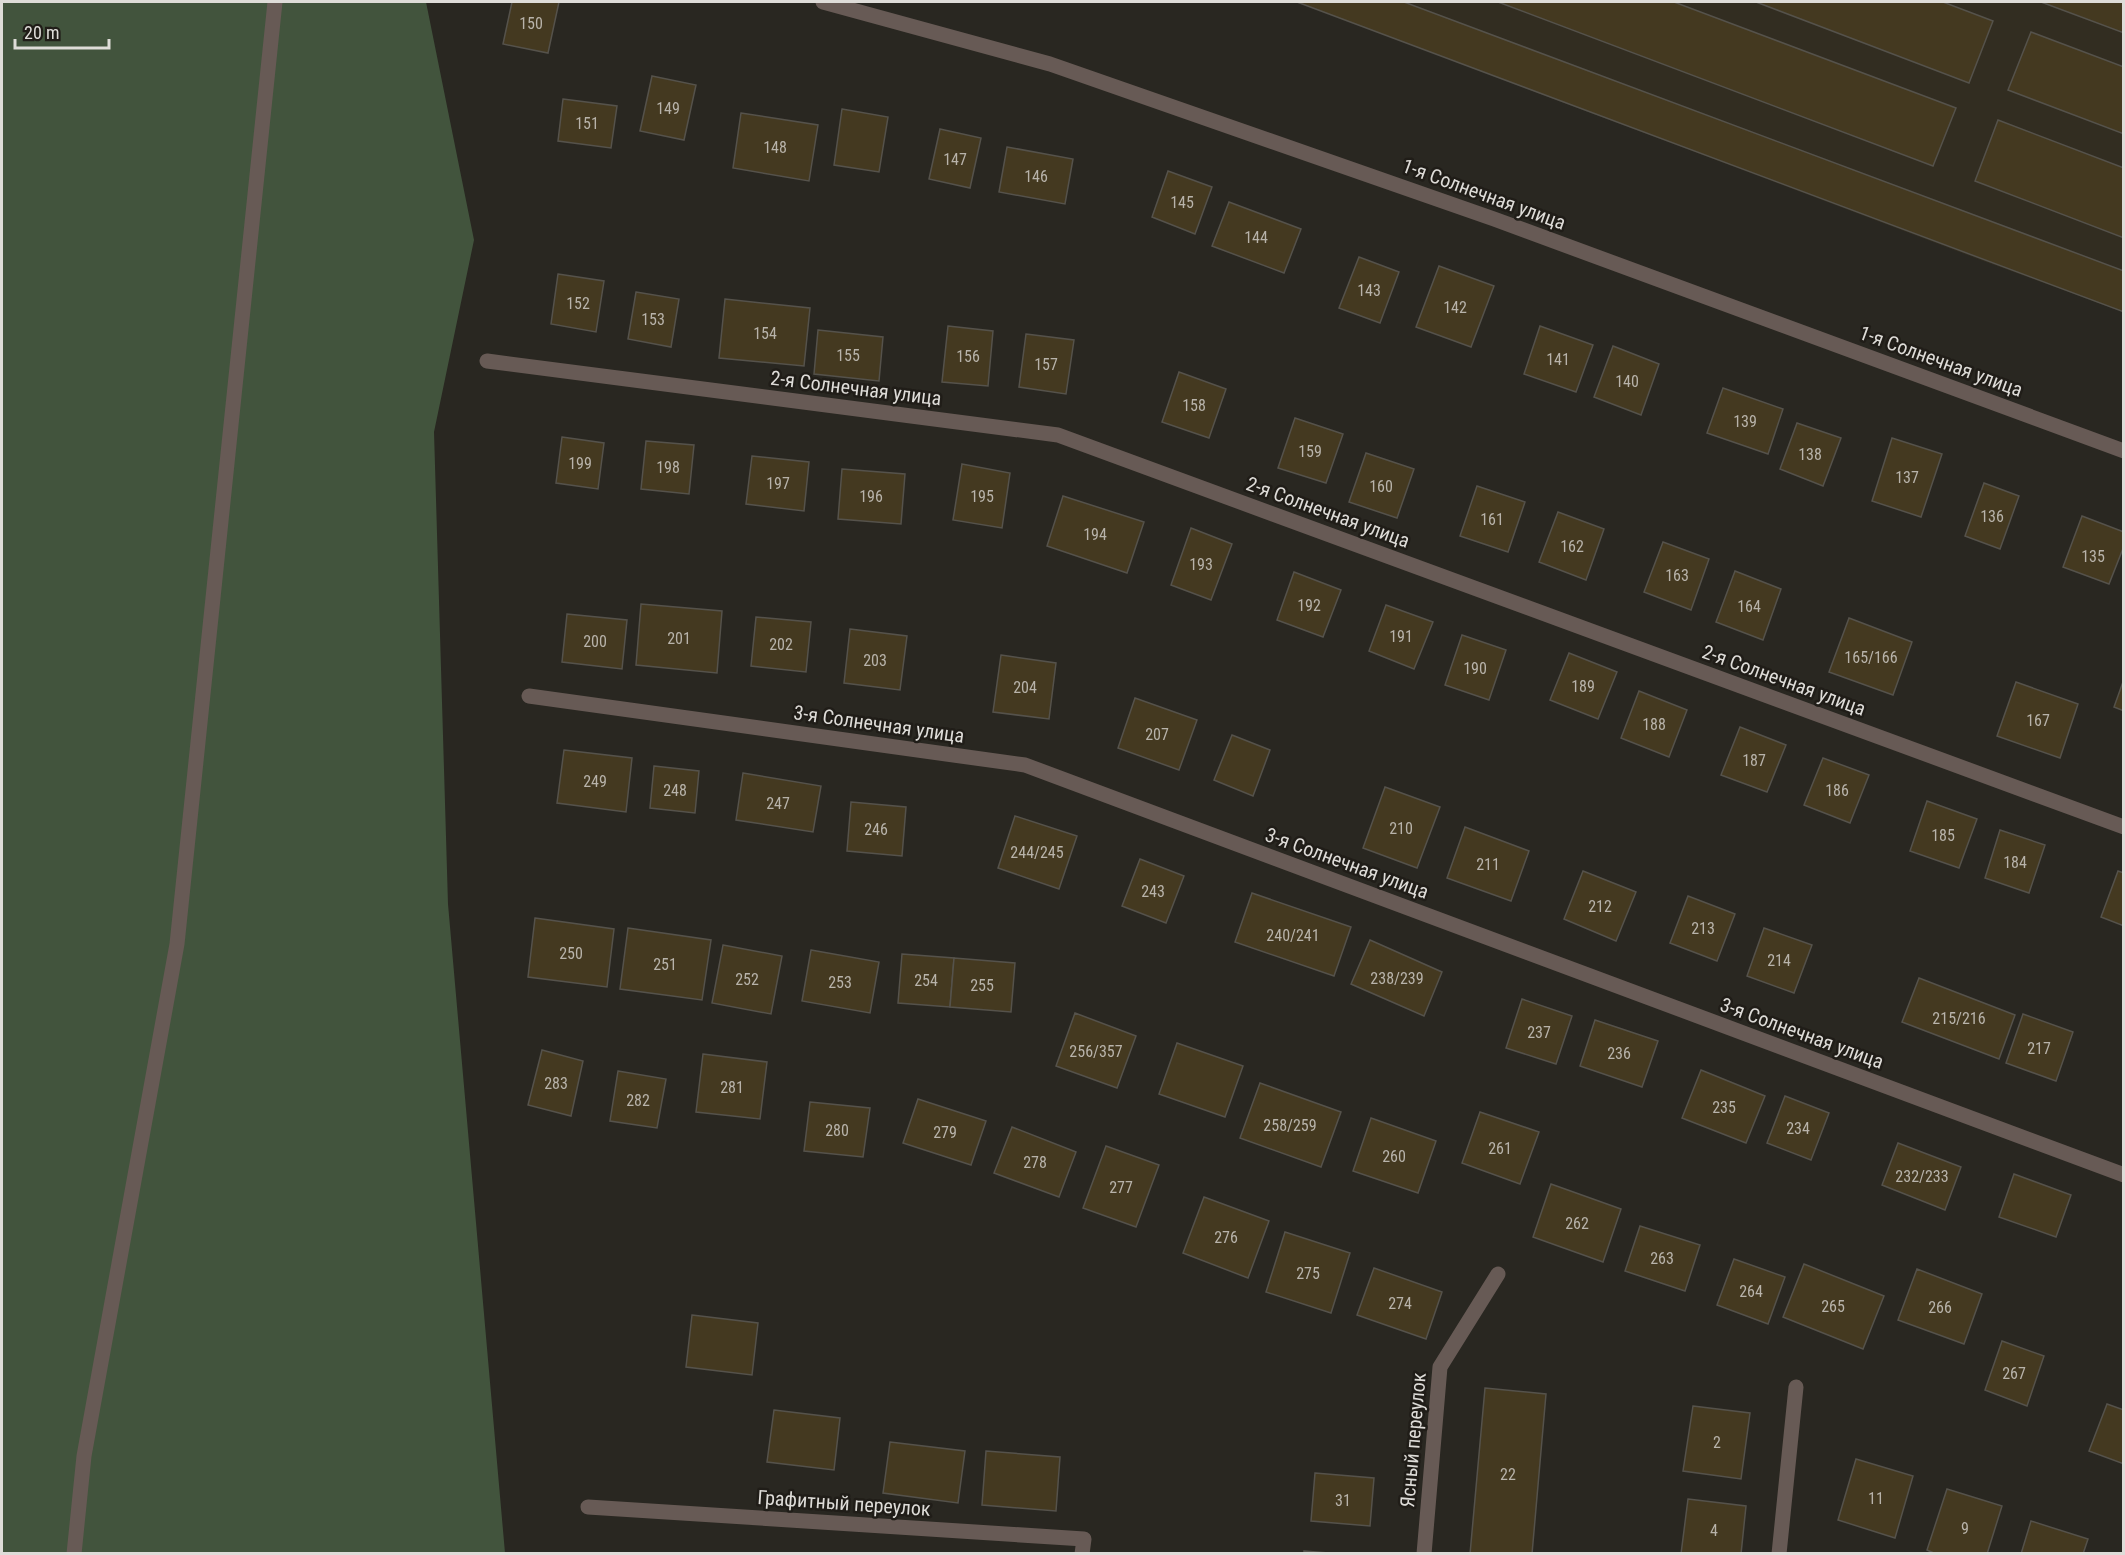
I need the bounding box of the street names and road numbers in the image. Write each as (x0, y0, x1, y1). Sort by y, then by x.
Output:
street label: 1-я Солнечная улица (1399, 153, 1569, 235)
street label: 1-я Солнечная улица (1856, 320, 2026, 402)
street label: 2-я Солнечная улица (769, 366, 943, 410)
street label: 2-я Солнечная улица (1243, 471, 1413, 553)
street label: 2-я Солнечная улица (1699, 639, 1869, 721)
street label: 3-я Солнечная улица (792, 700, 966, 748)
street label: 3-я Солнечная улица (1262, 822, 1432, 904)
street label: 3-я Солнечная улица (1717, 992, 1887, 1074)
street label: Ясный переулок (1395, 1371, 1431, 1509)
street label: Графитный переулок (757, 1485, 932, 1521)

